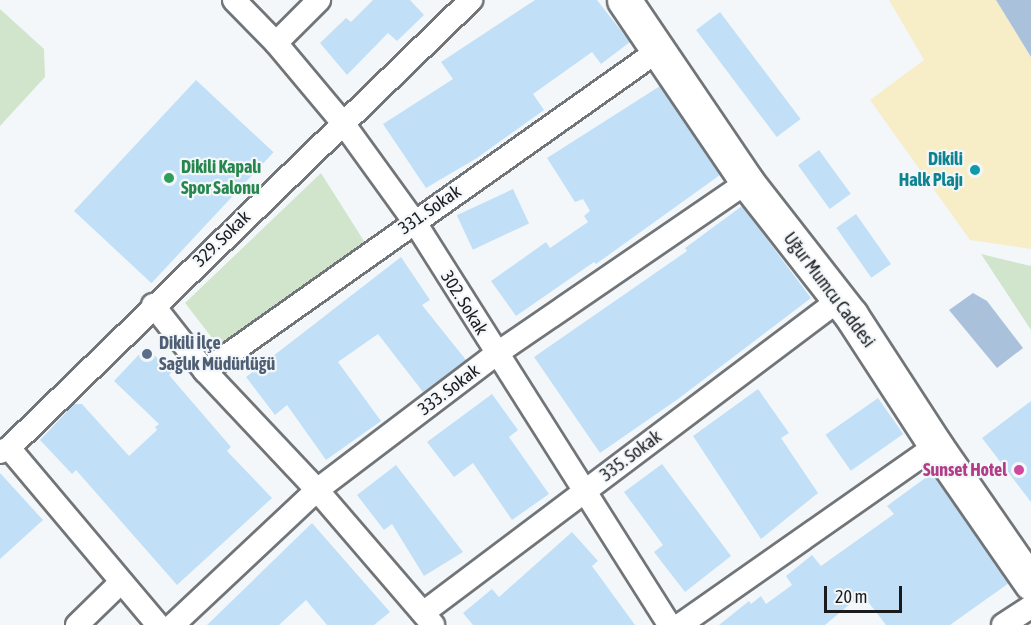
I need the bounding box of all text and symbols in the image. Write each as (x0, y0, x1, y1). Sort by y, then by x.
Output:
place label: Dikili Halk Plajı (899, 149, 963, 192)
place label: Dikili Kapalı Spor Salonu (181, 157, 261, 200)
marker: Dikili Halk Plajı (968, 163, 982, 177)
marker: Dikili Kapalı Spor Salonu (162, 171, 176, 185)
street label: 331. Sokak (395, 181, 465, 239)
street label: 329. Sokak (189, 206, 255, 272)
street label: Uğur Mumcu Caddesi (779, 228, 879, 352)
street label: 302. Sokak (436, 267, 492, 339)
place label: Dikili İlçe Sağlık Müdürlüğü (159, 333, 275, 376)
marker: Dikili İlçe Sağlık Müdürlüğü (140, 347, 154, 361)
street label: 333. Sokak (414, 360, 484, 420)
street label: 335. Sokak (596, 426, 666, 486)
place label: Sunset Hotel (923, 459, 1007, 481)
marker: Sunset Hotel (1012, 463, 1026, 477)
scale bar (827, 574, 905, 612)
text: 20 m (835, 586, 867, 607)

